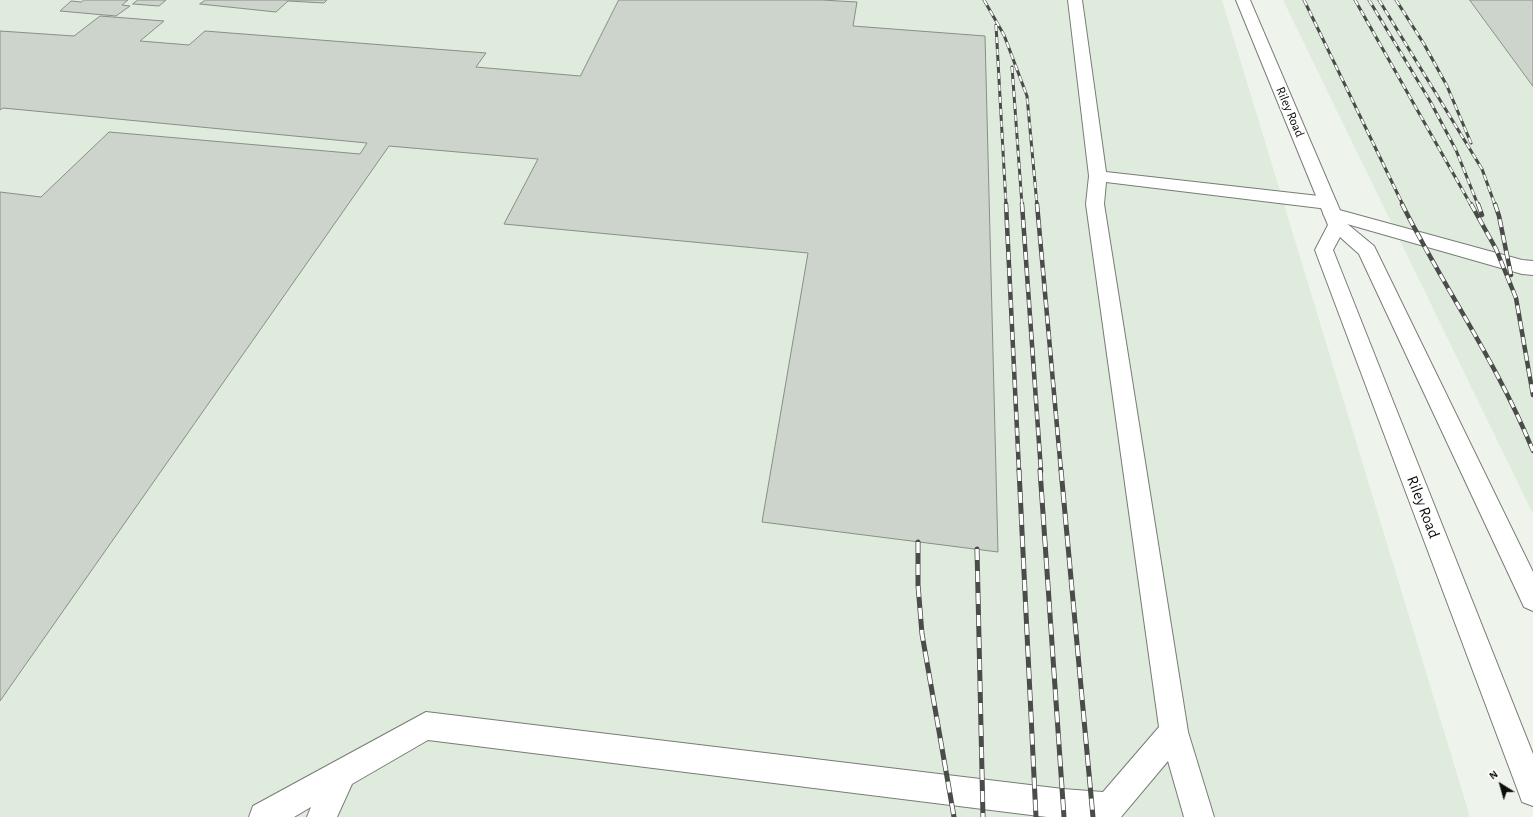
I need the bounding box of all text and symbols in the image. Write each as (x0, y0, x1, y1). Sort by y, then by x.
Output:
street label: Riley Road (1272, 85, 1308, 139)
street label: Riley Road (1402, 473, 1444, 541)
north arrow (1481, 765, 1521, 805)
text: N (1487, 768, 1500, 782)

